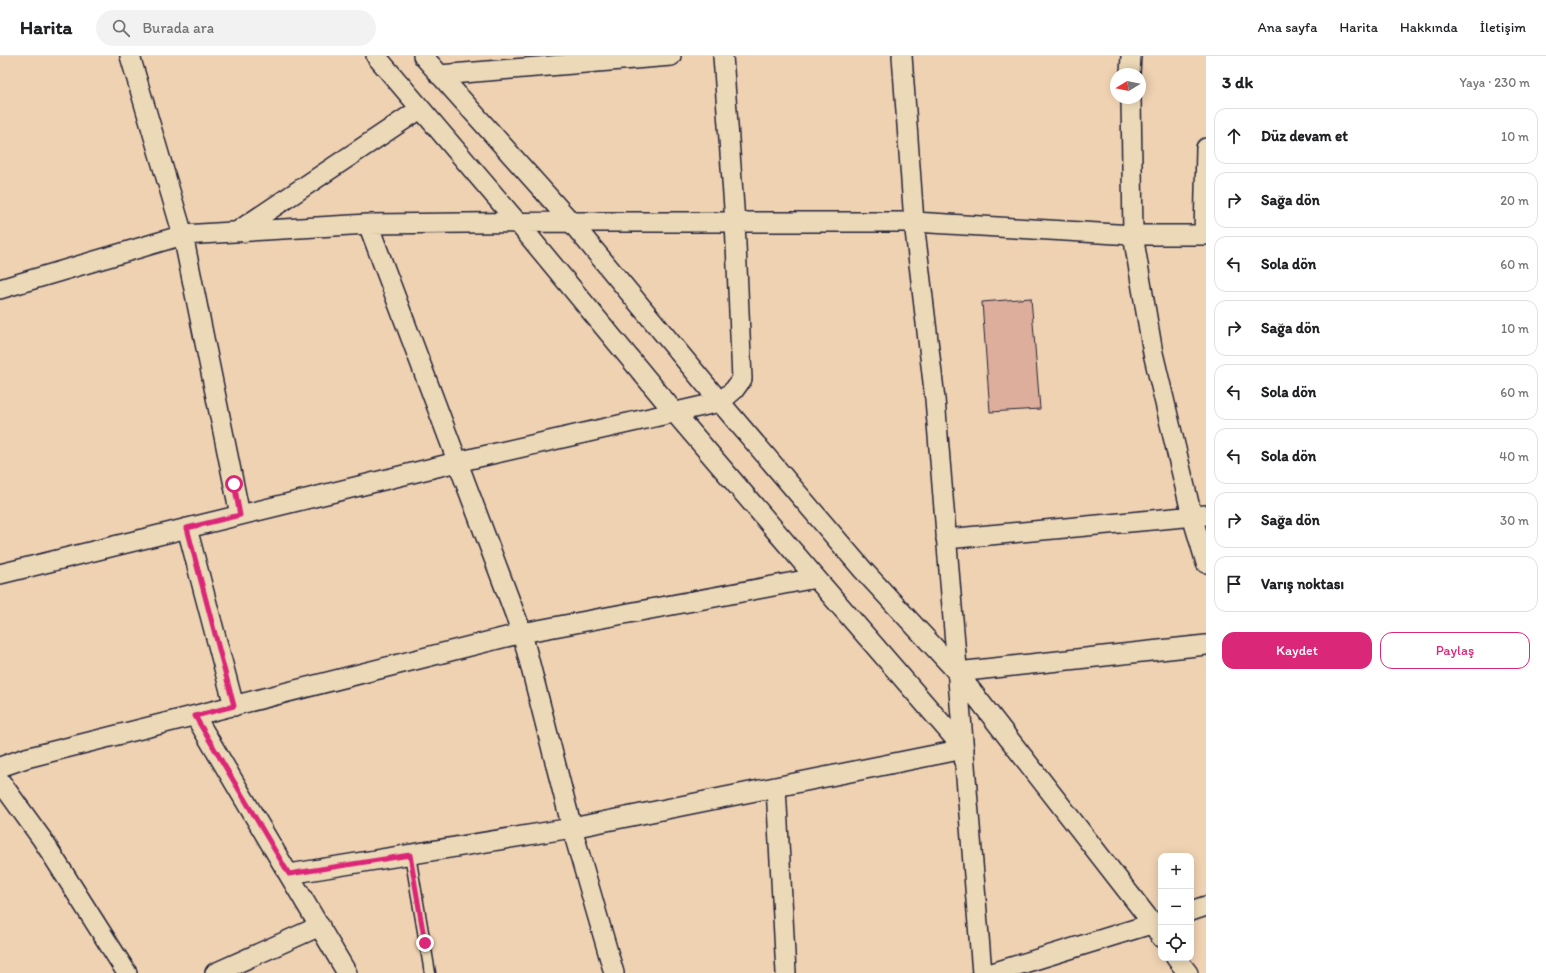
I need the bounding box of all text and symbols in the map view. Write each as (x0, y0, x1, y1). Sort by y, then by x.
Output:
search box (96, 10, 376, 46)
text: Harita (20, 16, 72, 39)
icon: search (110, 17, 132, 39)
text: Burada ara (142, 19, 214, 37)
text: Ana sayfa (1258, 19, 1317, 36)
text: Harita (1339, 19, 1378, 36)
text: Hakkında (1400, 19, 1458, 36)
text: İletişim (1480, 19, 1526, 36)
north arrow (1110, 68, 1146, 104)
text: 3 dk (1222, 72, 1253, 92)
text: Yaya · 230 m (1460, 75, 1530, 90)
icon: ahead (1223, 125, 1245, 147)
text: Düz devam et (1261, 127, 1348, 145)
text: 10 m (1501, 129, 1529, 144)
icon: right (1223, 189, 1245, 211)
text: Sağa dön (1261, 191, 1320, 209)
text: 20 m (1500, 193, 1529, 208)
icon: left (1223, 253, 1245, 275)
text: Sola dön (1261, 255, 1316, 273)
text: 60 m (1500, 257, 1529, 272)
icon: right (1223, 317, 1245, 339)
text: Sağa dön (1261, 319, 1320, 337)
text: 10 m (1501, 321, 1529, 336)
icon: left (1223, 381, 1245, 403)
text: Sola dön (1261, 383, 1316, 401)
text: 60 m (1500, 385, 1529, 400)
icon: left (1223, 445, 1245, 467)
text: Sola dön (1261, 447, 1316, 465)
text: 40 m (1499, 449, 1529, 464)
route start (225, 475, 243, 493)
icon: right (1223, 509, 1245, 531)
text: Sağa dön (1261, 511, 1320, 529)
text: 30 m (1500, 513, 1529, 528)
icon: arrive (1223, 573, 1245, 595)
text: Varış noktası (1261, 575, 1344, 593)
button: Kaydet (1222, 632, 1372, 669)
button: Paylaş (1380, 632, 1530, 669)
map controls (1158, 853, 1194, 961)
button: + (1158, 853, 1194, 889)
button: − (1158, 889, 1194, 925)
button: locate (1158, 925, 1194, 961)
route end (416, 934, 434, 952)

